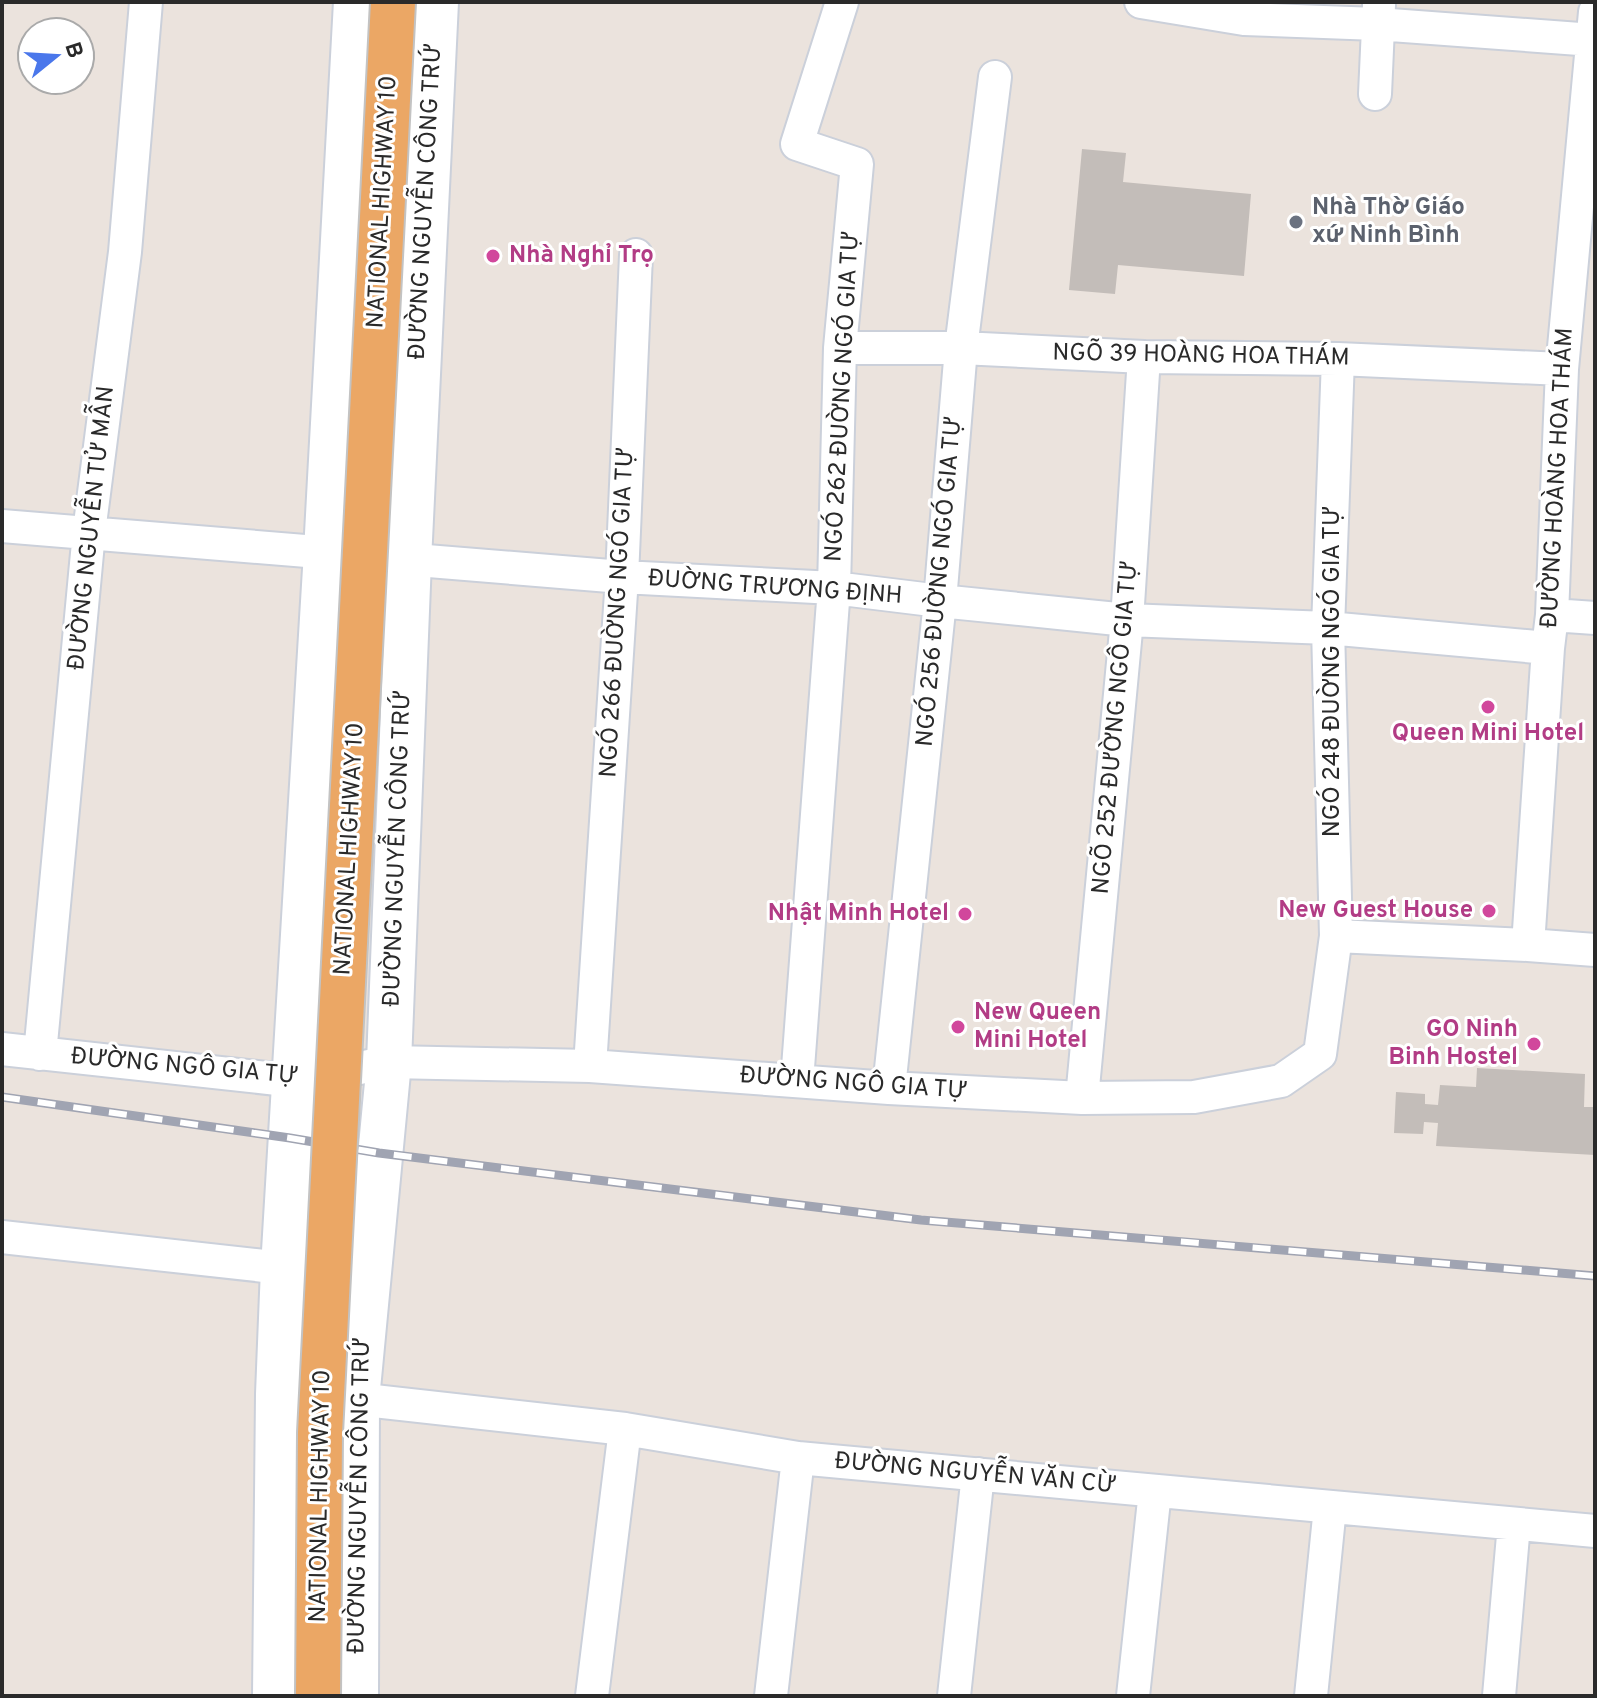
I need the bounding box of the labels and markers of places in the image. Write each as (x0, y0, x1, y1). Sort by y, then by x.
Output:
place label: Nhà Thờ Giáo xứ Ninh Bình (1312, 193, 1465, 251)
marker: Nhà Thờ Giáo xứ Ninh Bình (1287, 213, 1305, 231)
place label: Nhà Nghỉ Trọ (509, 241, 654, 271)
marker: Nhà Nghỉ Trọ (484, 247, 502, 265)
marker: Queen Mini Hotel (1479, 698, 1497, 716)
place label: Queen Mini Hotel (1392, 719, 1584, 749)
place label: New Guest House (1278, 896, 1473, 926)
place label: Nhật Minh Hotel (768, 899, 949, 929)
marker: New Guest House (1480, 902, 1498, 920)
marker: Nhật Minh Hotel (956, 905, 974, 923)
place label: New Queen Mini Hotel (974, 998, 1101, 1056)
place label: GO Ninh Binh Hostel (1388, 1015, 1518, 1073)
marker: New Queen Mini Hotel (949, 1018, 967, 1036)
marker: GO Ninh Binh Hostel (1525, 1035, 1543, 1053)

